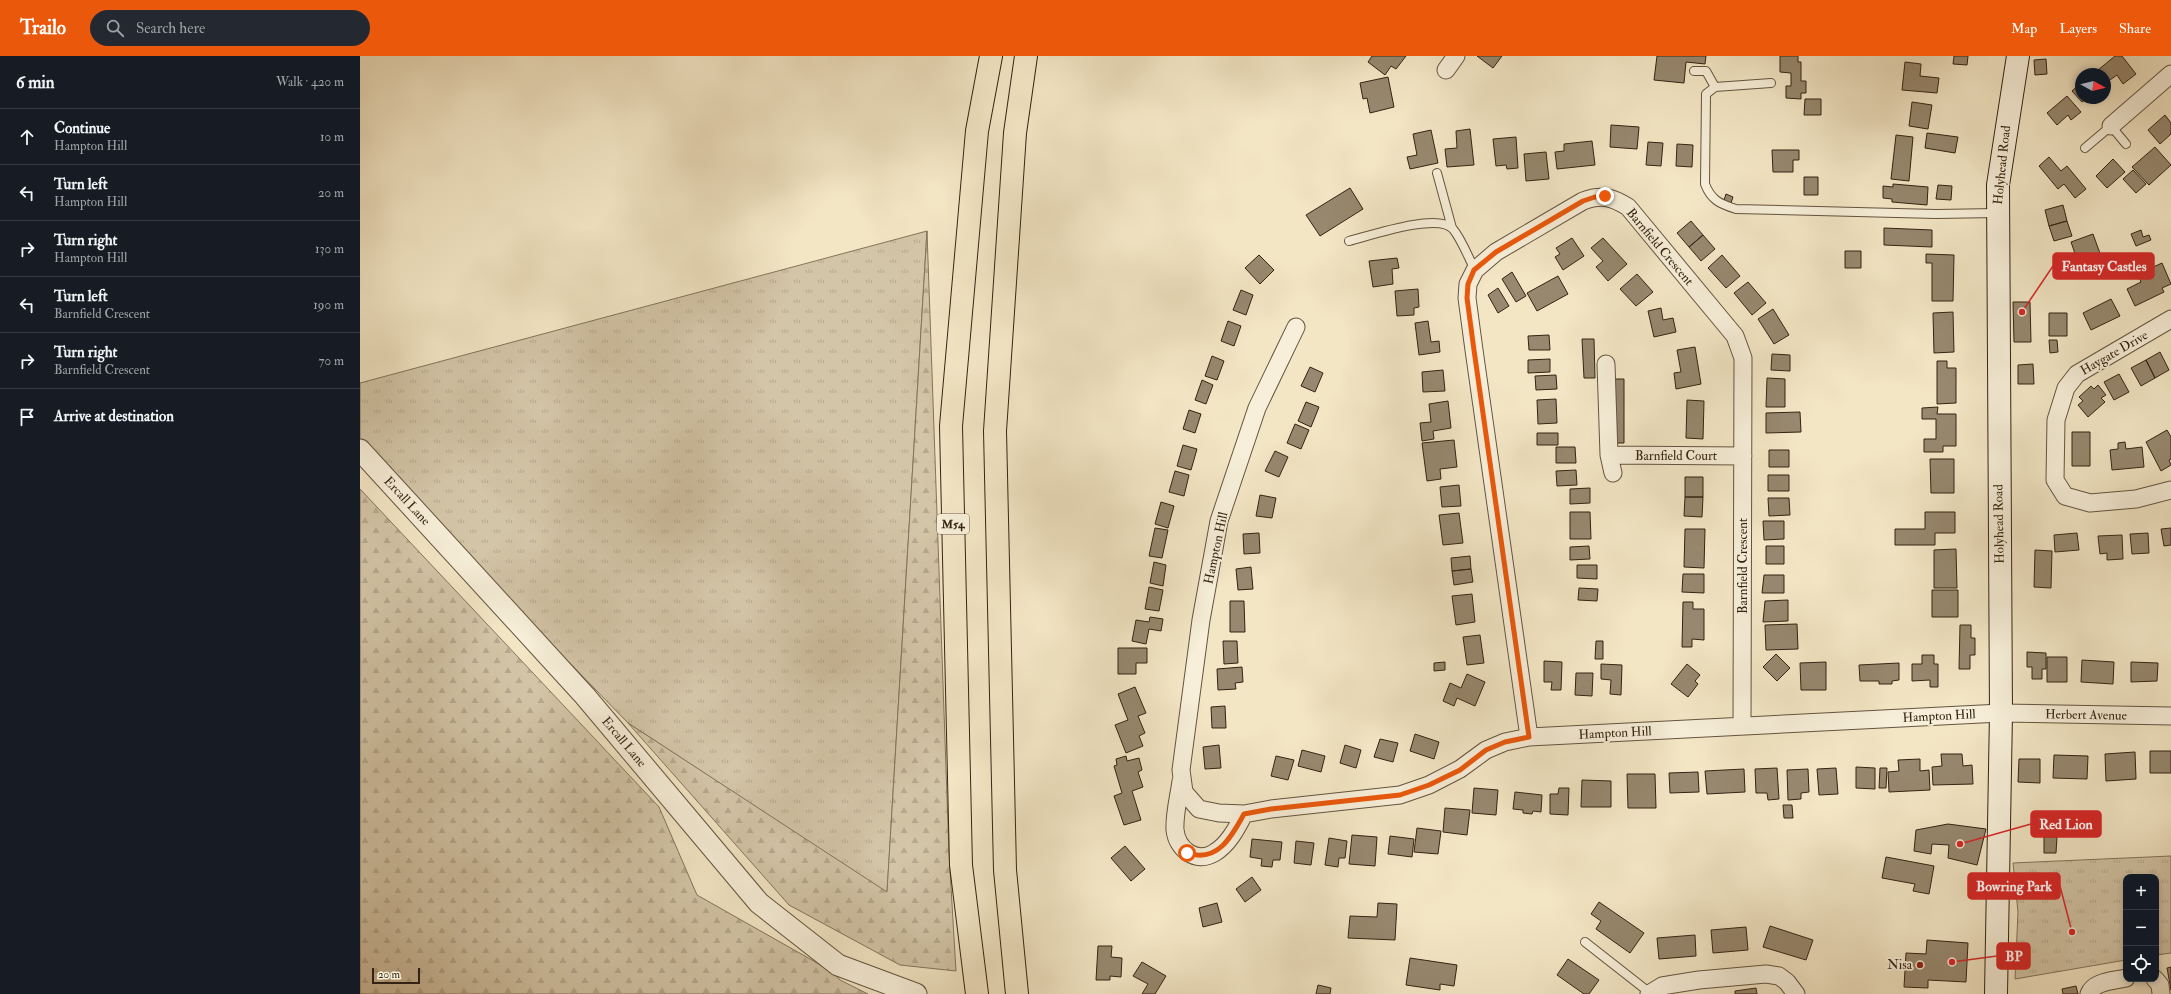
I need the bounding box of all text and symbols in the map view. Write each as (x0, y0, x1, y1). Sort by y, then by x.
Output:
search box (90, 10, 370, 46)
text: Trailo (20, 16, 66, 40)
icon: search (104, 17, 126, 39)
text: Search here (136, 19, 205, 38)
text: Map (2011, 20, 2037, 37)
text: Layers (2059, 20, 2097, 37)
text: Share (2119, 20, 2151, 37)
north arrow (2075, 68, 2111, 104)
text: 6 min (16, 72, 55, 93)
text: Walk · 420 m (276, 74, 344, 90)
text: Continue (54, 119, 110, 138)
street label: Holyhead Road (1990, 124, 2015, 205)
icon: ahead (16, 126, 38, 148)
text: 10 m (320, 129, 344, 145)
text: Hampton Hill (54, 138, 127, 154)
text: Turn left (54, 175, 108, 194)
icon: left (16, 182, 38, 204)
text: 20 m (318, 185, 344, 201)
route end (1596, 187, 1614, 205)
text: Hampton Hill (54, 194, 127, 210)
street label: Barnfield Crescent (1623, 205, 1697, 289)
text: Turn right (54, 231, 117, 250)
icon: right (16, 238, 38, 260)
text: 130 m (315, 241, 344, 257)
text: Hampton Hill (54, 250, 127, 266)
callout: Fantasy Castles (2053, 253, 2154, 279)
text: Fantasy Castles (2062, 258, 2147, 276)
text: Turn left (54, 287, 108, 306)
icon: left (16, 294, 38, 316)
text: 190 m (313, 297, 344, 313)
text: Barnfield Crescent (54, 306, 150, 322)
street label: Haygate Drive (2077, 327, 2152, 380)
text: Turn right (54, 343, 117, 362)
icon: right (16, 350, 38, 372)
text: 70 m (319, 353, 344, 369)
text: Barnfield Crescent (54, 362, 150, 378)
icon: arrive (16, 406, 38, 428)
text: Arrive at destination (54, 407, 174, 426)
street label: Barnfield Court (1635, 448, 1717, 464)
street label: Ercall Lane (380, 473, 434, 529)
street label: Holyhead Road (1990, 483, 2009, 564)
street label: Hampton Hill (1201, 510, 1233, 586)
road number: M54 (937, 514, 969, 534)
street label: Barnfield Crescent (1735, 518, 1751, 614)
street label: Hampton Hill (1902, 706, 1977, 727)
street label: Herbert Avenue (2045, 706, 2128, 724)
street label: Ercall Lane (598, 713, 650, 771)
street label: Hampton Hill (1578, 723, 1653, 744)
callout: Red Lion (2031, 811, 2101, 837)
text: Red Lion (2039, 816, 2093, 833)
route start (1178, 844, 1196, 862)
callout: Bowring Park (1968, 873, 2060, 899)
map controls (2123, 874, 2159, 982)
button: + (2123, 874, 2159, 910)
text: Bowring Park (1976, 878, 2052, 896)
button: − (2123, 910, 2159, 946)
callout: BP (1997, 943, 2030, 969)
button: locate (2123, 946, 2159, 982)
text: BP (2005, 948, 2023, 965)
place label: Nisa (1887, 957, 1913, 973)
marker: Nisa (1915, 960, 1925, 970)
scale bar (372, 966, 420, 985)
text: 20 m (378, 968, 400, 981)

